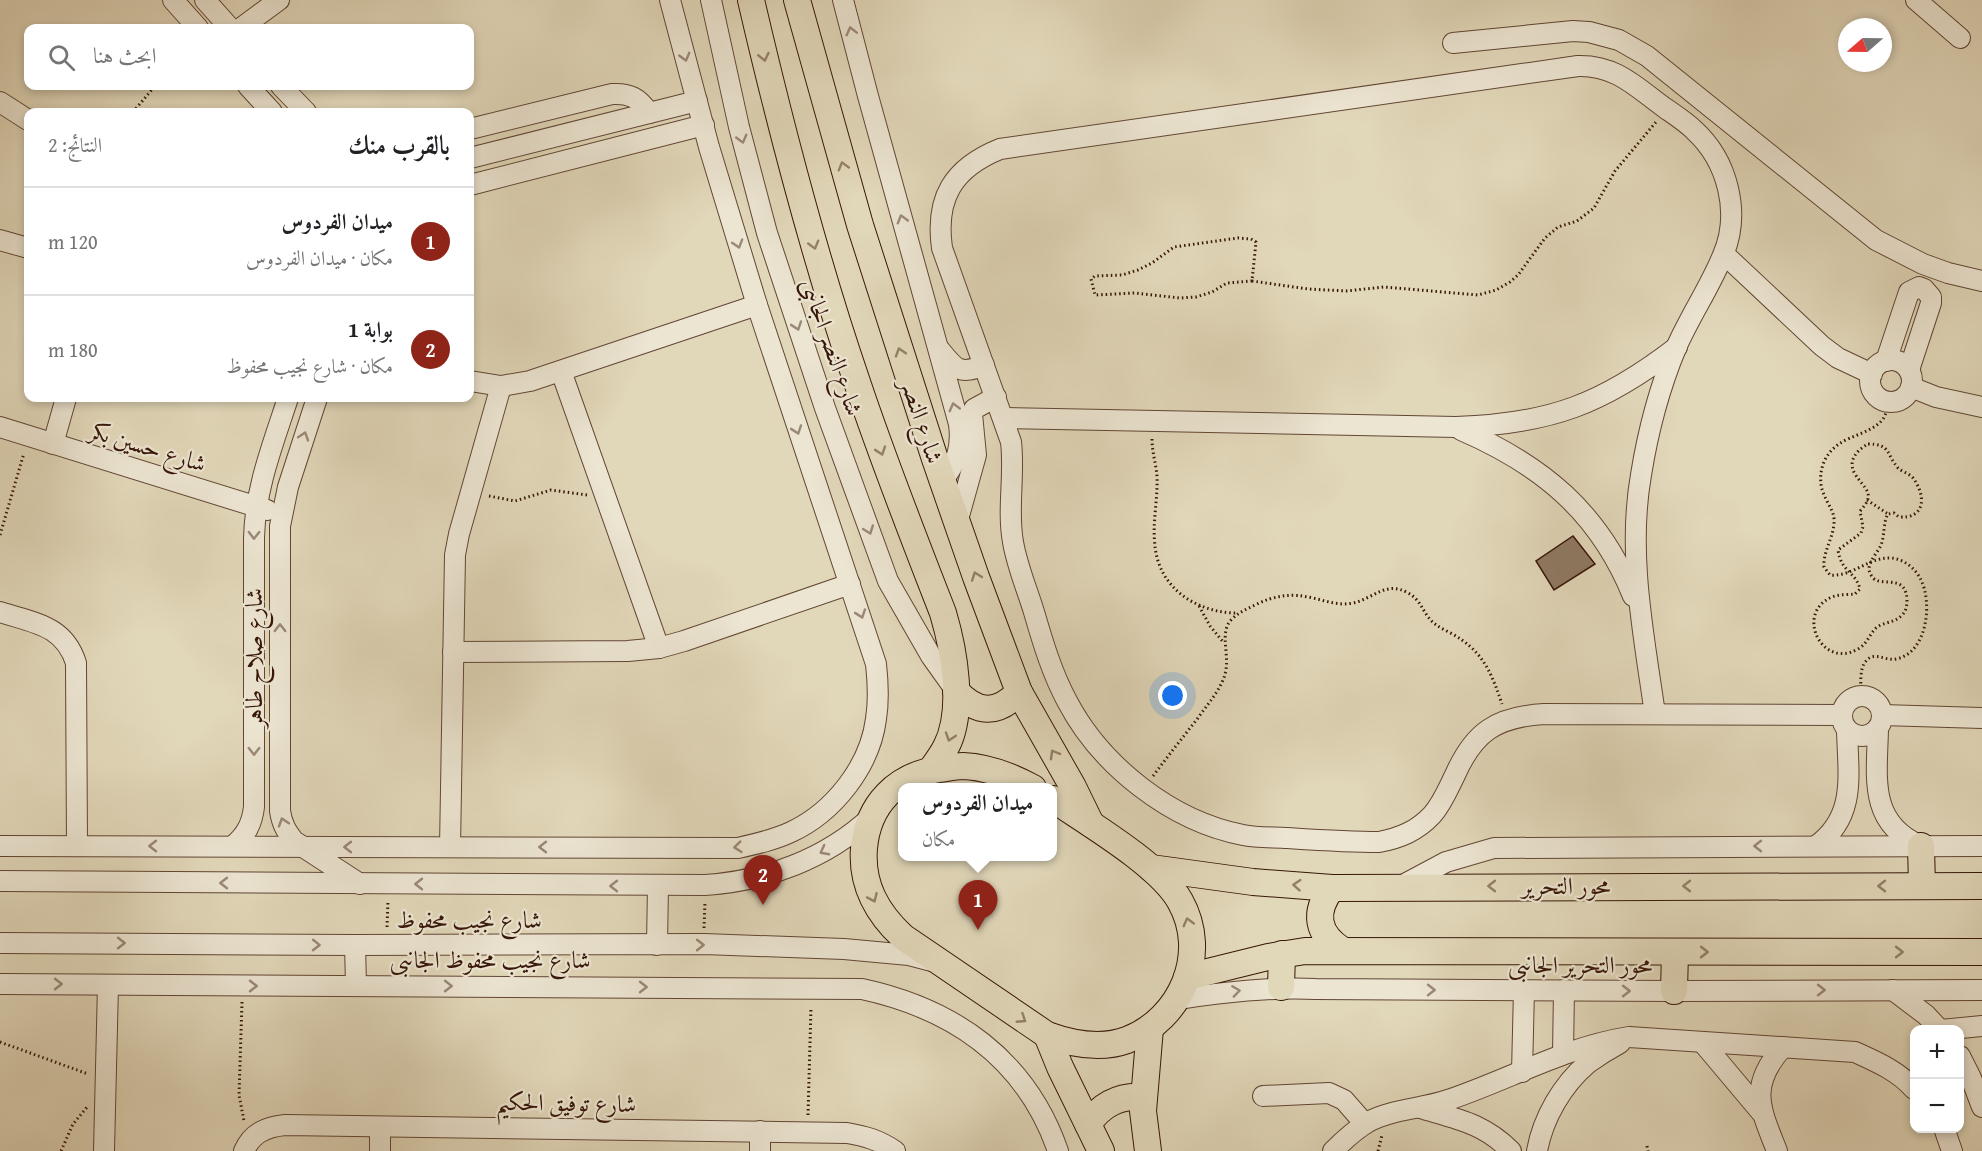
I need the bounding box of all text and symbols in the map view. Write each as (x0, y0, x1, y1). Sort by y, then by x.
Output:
north arrow (1838, 18, 1892, 72)
search box (24, 24, 474, 90)
one-way arrow (845, 26, 858, 36)
text: ابحث هنا (93, 39, 157, 71)
icon: search (45, 41, 78, 74)
one-way arrow (678, 51, 690, 61)
one-way arrow (757, 52, 770, 62)
text: بالقرب منك (348, 125, 450, 164)
text: النتائج: 2 (48, 130, 102, 159)
one-way arrow (735, 133, 747, 144)
one-way arrow (838, 161, 850, 172)
text: ميدان الفردوس (281, 205, 393, 237)
one-way arrow (897, 214, 909, 225)
text: 120 m (48, 227, 98, 256)
text: 1 (425, 227, 436, 256)
one-way arrow (731, 238, 743, 249)
one-way arrow (807, 240, 819, 250)
text: مكان · ميدان الفردوس (246, 243, 393, 272)
street label: شارع النصر الجانبى (790, 273, 872, 421)
text: بوابة 1 (348, 313, 393, 345)
one-way arrow (789, 320, 802, 331)
text: 180 m (48, 335, 98, 364)
text: 2 (425, 335, 436, 364)
one-way arrow (894, 347, 907, 358)
text: مكان · شارع نجيب محفوظ (226, 351, 393, 380)
street label: شارع النصر (888, 371, 953, 469)
one-way arrow (949, 402, 961, 413)
street label: شارع حسين بكر (82, 411, 211, 484)
one-way arrow (790, 424, 803, 435)
one-way arrow (297, 431, 310, 442)
one-way arrow (873, 445, 886, 456)
one-way arrow (862, 524, 875, 534)
one-way arrow (248, 531, 260, 540)
one-way arrow (971, 572, 983, 583)
street label: شارع صلاح طاهر (236, 588, 275, 731)
one-way arrow (854, 608, 867, 619)
one-way arrow (274, 623, 286, 632)
your location (1158, 681, 1187, 710)
one-way arrow (944, 731, 957, 742)
one-way arrow (248, 747, 260, 756)
one-way arrow (1050, 750, 1061, 761)
popup (898, 783, 1057, 861)
text: ميدان الفردوس (922, 786, 1033, 818)
one-way arrow (278, 817, 290, 828)
text: مكان (922, 824, 955, 853)
one-way arrow (149, 840, 158, 852)
one-way arrow (733, 840, 743, 853)
one-way arrow (1753, 840, 1762, 852)
one-way arrow (344, 841, 353, 853)
one-way arrow (539, 841, 548, 853)
one-way arrow (820, 844, 830, 855)
pin: 2 (744, 856, 783, 905)
street label: محور التحرير (1518, 868, 1611, 903)
one-way arrow (219, 877, 228, 889)
one-way arrow (414, 878, 423, 890)
one-way arrow (1292, 879, 1301, 892)
one-way arrow (609, 880, 618, 892)
pin: 1 (958, 880, 998, 930)
one-way arrow (1487, 880, 1496, 892)
one-way arrow (1682, 880, 1691, 892)
one-way arrow (1877, 880, 1886, 892)
one-way arrow (865, 892, 877, 903)
street label: شارع نجيب محفوظ (396, 902, 542, 940)
one-way arrow (1182, 917, 1195, 927)
one-way arrow (117, 937, 126, 950)
one-way arrow (312, 939, 321, 951)
one-way arrow (696, 939, 705, 951)
street label: شارع نجيب محفوظ الجانبى (389, 942, 591, 980)
one-way arrow (1700, 946, 1709, 958)
one-way arrow (1895, 946, 1904, 958)
street label: محور التحرير الجانبى (1508, 947, 1653, 983)
one-way arrow (54, 978, 63, 990)
one-way arrow (249, 980, 258, 992)
one-way arrow (444, 980, 453, 992)
one-way arrow (639, 981, 648, 993)
one-way arrow (1426, 984, 1435, 996)
one-way arrow (1816, 984, 1825, 996)
one-way arrow (1231, 985, 1241, 997)
one-way arrow (1621, 985, 1630, 997)
one-way arrow (1016, 1012, 1027, 1023)
map controls (1910, 1025, 1964, 1133)
button: + (1910, 1025, 1964, 1079)
button: − (1910, 1079, 1964, 1133)
street label: شارع توفيق الحكيم (495, 1084, 637, 1128)

